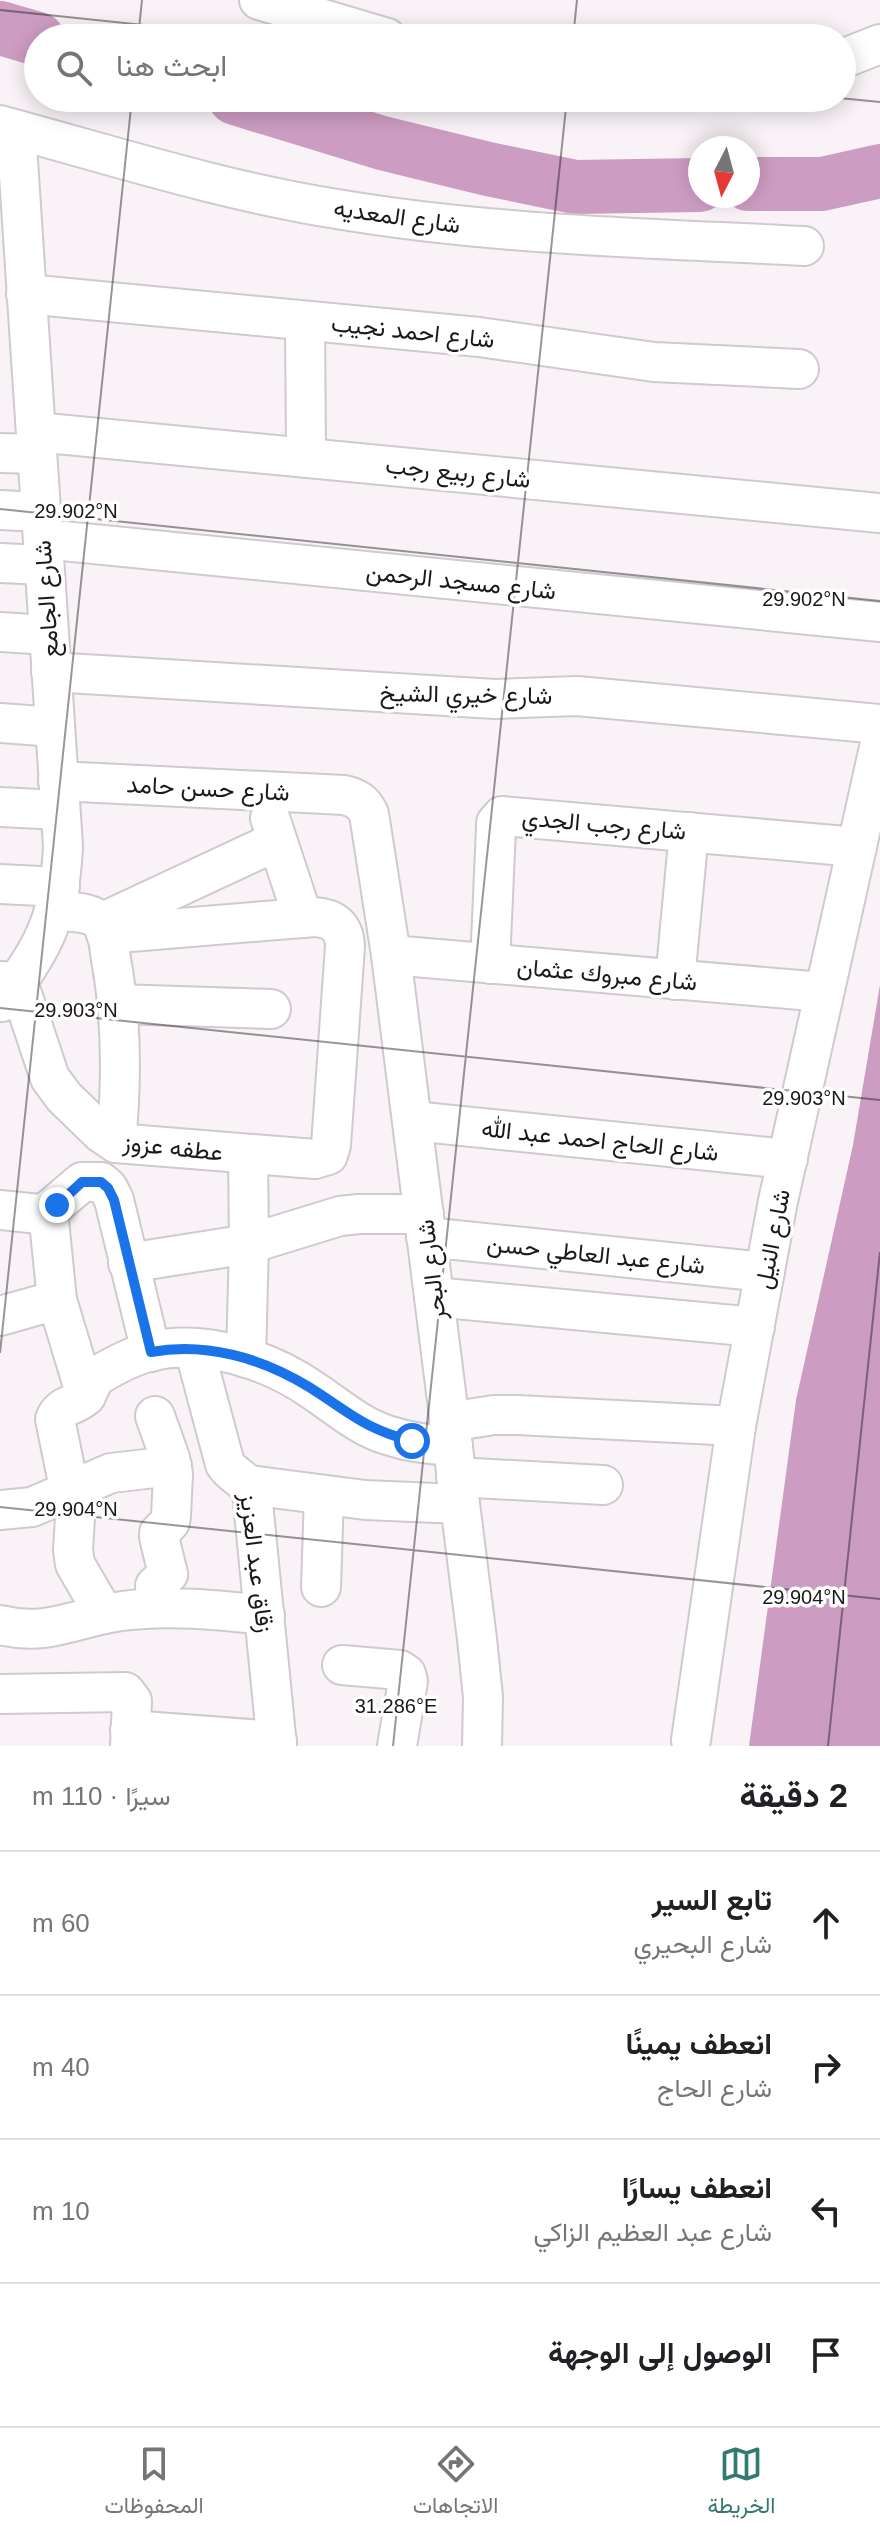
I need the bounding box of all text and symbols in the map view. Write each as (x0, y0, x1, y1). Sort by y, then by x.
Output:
search box (24, 24, 856, 112)
icon: search (52, 46, 96, 90)
text: ابحث هنا (116, 49, 227, 82)
north arrow (688, 136, 760, 208)
street label: شارع المعديه (332, 194, 462, 241)
street label: شارع احمد نجيب (330, 309, 496, 356)
street label: شارع ربيع رجب (384, 451, 532, 497)
text: 29.902°N (34, 500, 118, 522)
street label: شارع الجامع (28, 539, 68, 658)
street label: شارع مسجد الرحمن (364, 558, 557, 607)
text: 29.902°N (762, 588, 846, 610)
street label: شارع خيري الشيخ (379, 679, 553, 715)
street label: شارع حسن حامد (126, 770, 290, 809)
street label: شارع رجب الجدي (520, 803, 687, 851)
street label: شارع مبروك عثمان (515, 953, 698, 998)
text: 29.903°N (34, 999, 118, 1021)
text: 29.903°N (762, 1087, 846, 1109)
street label: شارع الحاج احمد عبد الله (480, 1114, 720, 1169)
street label: عطفه عزوز (121, 1128, 224, 1168)
route end (39, 1187, 75, 1223)
street label: شارع النيل (749, 1187, 798, 1292)
street label: شارع البحر (411, 1218, 454, 1323)
street label: شارع عبد العاطي حسن (485, 1229, 706, 1285)
route start (394, 1423, 430, 1459)
street label: زقاق عبد العزيز (233, 1491, 279, 1635)
text: 29.904°N (34, 1498, 118, 1520)
text: 29.904°N (762, 1586, 846, 1608)
text: 31.286°E (355, 1695, 437, 1717)
text: 2 دقيقة (739, 1776, 848, 1814)
text: سيرًا · 110 m (32, 1781, 171, 1811)
text: تابع السير (652, 1883, 772, 1916)
icon: ahead (804, 1901, 848, 1945)
text: 60 m (32, 1908, 90, 1938)
text: شارع البحيري (634, 1929, 772, 1959)
text: انعطف يمينًا (625, 2027, 772, 2060)
icon: right (804, 2045, 848, 2089)
text: 40 m (32, 2052, 90, 2082)
text: شارع الحاج (657, 2073, 772, 2103)
text: انعطف يسارًا (622, 2171, 772, 2204)
icon: left (804, 2189, 848, 2233)
text: 10 m (32, 2196, 90, 2226)
text: شارع عبد العظيم الزاكي (534, 2217, 772, 2247)
icon: arrive (804, 2333, 848, 2377)
text: الوصول إلى الوجهة (548, 2336, 772, 2369)
tab: المحفوظات (105, 2442, 204, 2525)
tab: الاتجاهات (413, 2442, 498, 2525)
tab: الخريطة (707, 2442, 775, 2525)

